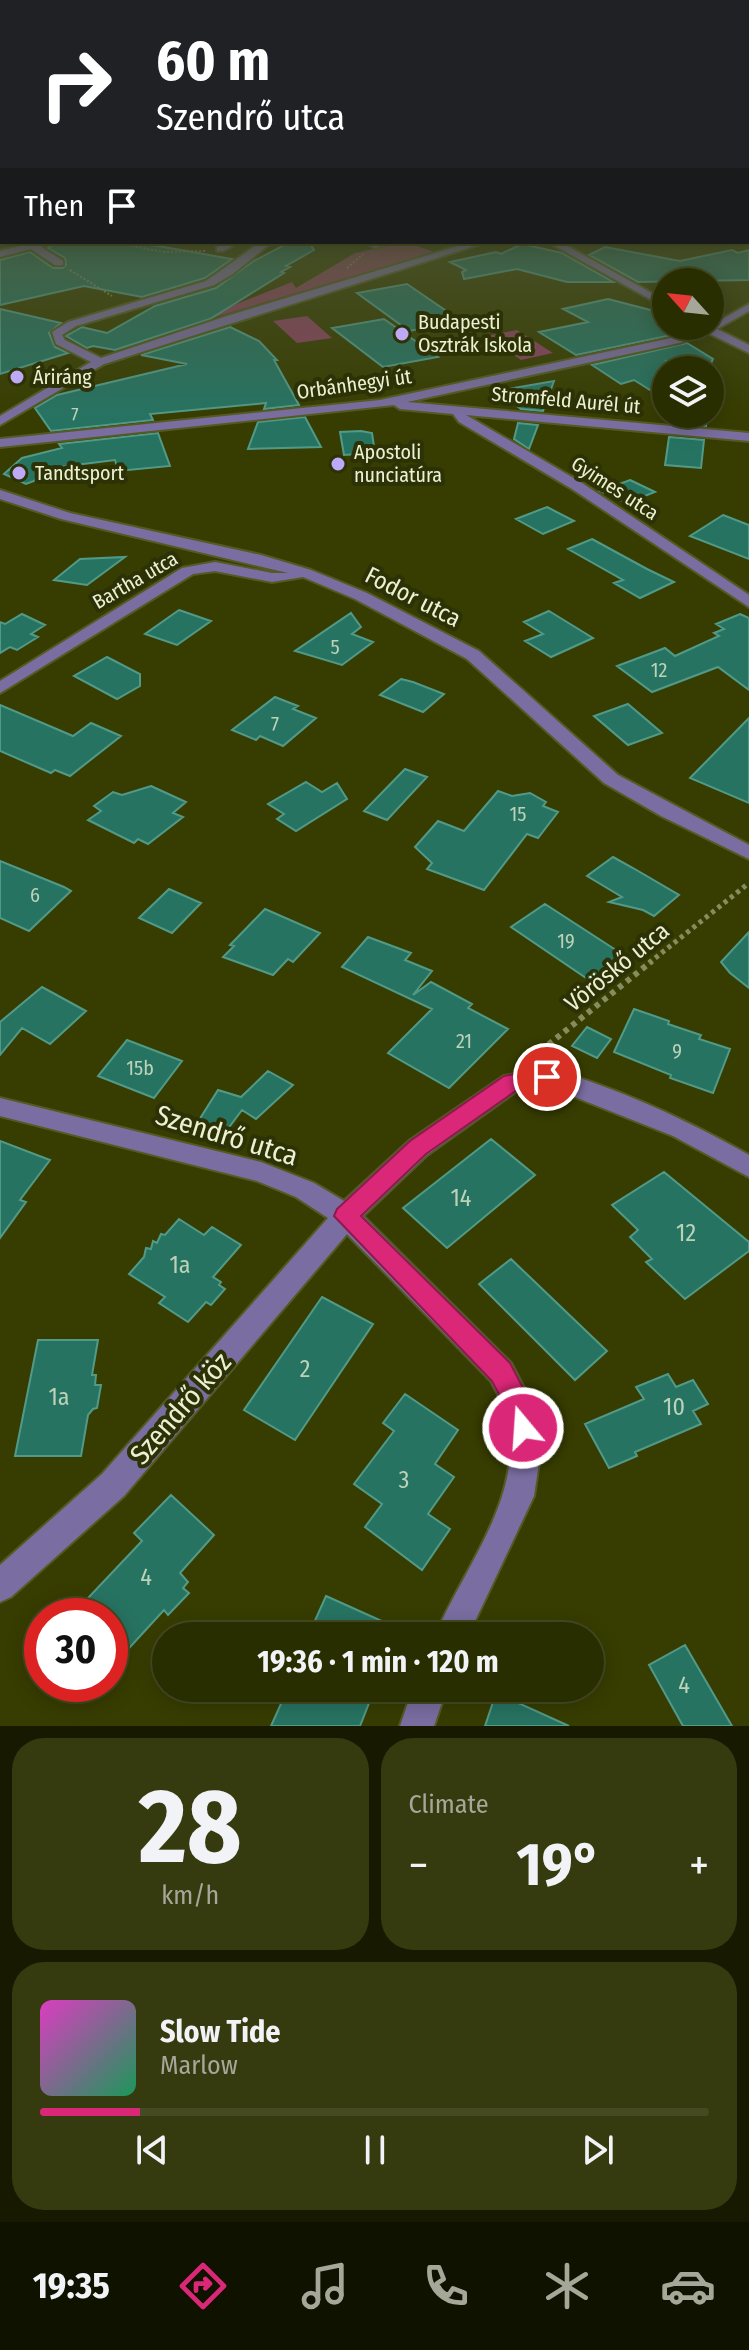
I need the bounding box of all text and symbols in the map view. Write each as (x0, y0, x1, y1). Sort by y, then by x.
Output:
text: 60 m (156, 28, 270, 95)
icon: right (24, 32, 128, 136)
text: Szendrő utca (156, 96, 345, 140)
icon: arrive (100, 184, 144, 228)
text: Then (24, 188, 84, 224)
north arrow (652, 268, 724, 340)
map controls (652, 268, 724, 428)
place label: Budapesti Osztrák Iskola (418, 310, 532, 357)
marker: Budapesti Osztrák Iskola (393, 325, 411, 343)
button: layers (652, 356, 724, 428)
street label: Orbánhegyi út (295, 364, 413, 404)
place label: Áriráng (33, 365, 92, 389)
marker: Áriráng (8, 368, 26, 386)
street label: Stromfeld Aurél út (491, 382, 642, 419)
house number: 7 (71, 404, 79, 426)
place label: Apostoli nunciatúra (354, 440, 442, 487)
street label: Gyimes utca (567, 451, 663, 525)
marker: Apostoli nunciatúra (329, 455, 347, 473)
place label: Tandtsport (35, 461, 125, 485)
marker: Tandtsport (10, 464, 28, 482)
street label: Bartha utca (88, 546, 182, 614)
street label: Fodor utca (360, 561, 466, 633)
house number: 5 (330, 635, 340, 659)
house number: 12 (651, 658, 667, 682)
house number: 7 (271, 712, 279, 736)
house number: 15 (510, 802, 526, 826)
house number: 6 (30, 883, 40, 907)
street label: Vöröskő utca (559, 917, 675, 1017)
house number: 19 (557, 929, 575, 953)
house number: 21 (456, 1029, 472, 1053)
house number: 9 (672, 1039, 682, 1063)
pin (513, 1043, 581, 1111)
icon: arrive (525, 1055, 569, 1099)
house number: 15b (126, 1056, 154, 1080)
street label: Szendrő utca (152, 1098, 302, 1173)
house number: 14 (451, 1184, 471, 1212)
house number: 12 (676, 1219, 696, 1247)
house number: 1a (169, 1251, 191, 1279)
street label: Szendrő köz (123, 1346, 238, 1471)
house number: 2 (300, 1355, 310, 1383)
house number: 1a (48, 1383, 70, 1411)
position arrow (481, 1386, 565, 1470)
house number: 10 (663, 1393, 685, 1421)
house number: 3 (399, 1466, 409, 1494)
house number: 4 (140, 1563, 152, 1591)
speed limit sign: 30 (24, 1598, 128, 1702)
text: 19:36 · 1 min · 120 m (257, 1644, 499, 1680)
house number: 4 (678, 1671, 690, 1699)
text: 28 (139, 1765, 242, 1890)
text: Climate (409, 1789, 489, 1820)
text: 19° (516, 1829, 601, 1901)
text: − (409, 1839, 428, 1892)
text: + (689, 1839, 709, 1892)
text: km/h (161, 1880, 219, 1911)
text: Slow Tide (160, 2014, 281, 2050)
text: Marlow (160, 2050, 238, 2081)
icon: previous (130, 2128, 174, 2172)
icon: pause (353, 2128, 397, 2172)
icon: next (576, 2128, 620, 2172)
icon: directions (175, 2258, 231, 2314)
icon: music (297, 2258, 353, 2314)
icon: phone (418, 2258, 474, 2314)
icon: climate (539, 2258, 595, 2314)
icon: car (660, 2258, 716, 2314)
text: 19:35 (33, 2264, 110, 2308)

